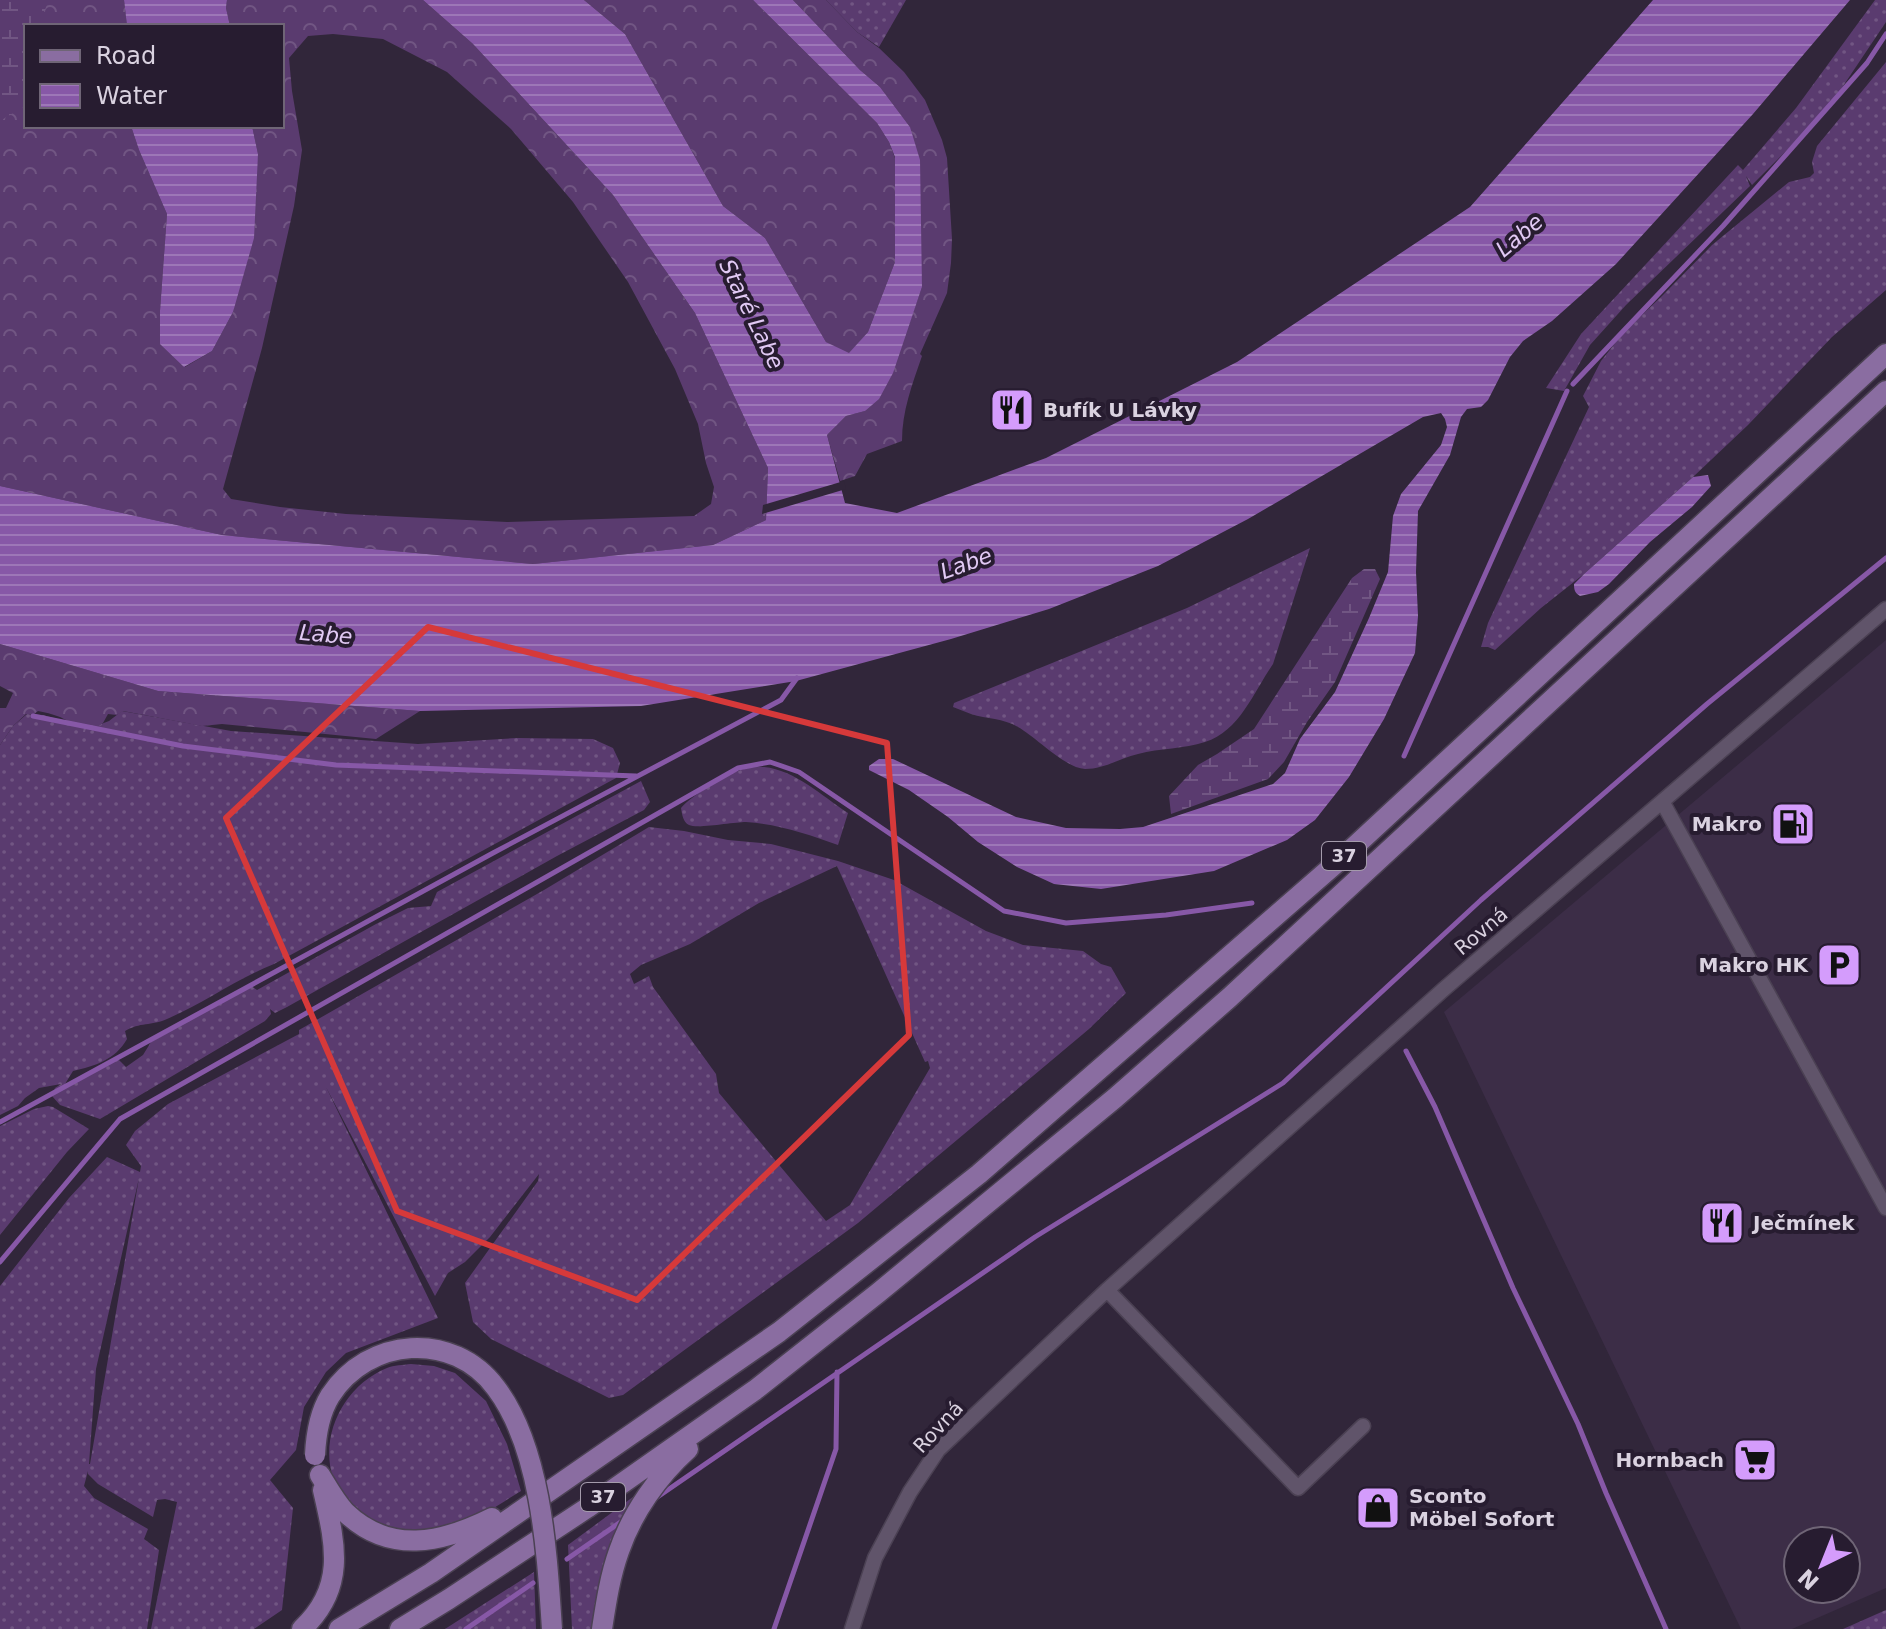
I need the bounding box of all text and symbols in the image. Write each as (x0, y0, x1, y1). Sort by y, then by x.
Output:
legend (24, 24, 284, 128)
text: Road (96, 42, 156, 70)
text: Water (96, 82, 167, 110)
water label: Labe (1491, 209, 1548, 262)
water label: Staré Labe (714, 255, 789, 373)
restaurant icon: Bufík U Lávky (988, 386, 1036, 434)
place label: Bufík U Lávky (1043, 398, 1197, 422)
water label: Labe (937, 543, 995, 584)
water label: Labe (298, 620, 354, 649)
fuel station icon: Makro (1769, 800, 1817, 848)
place label: Makro (1692, 812, 1762, 836)
road number: 37 (1322, 842, 1366, 870)
street label: Rovná (1450, 902, 1512, 960)
parking icon: Makro HK (1815, 941, 1863, 989)
place label: Makro HK (1698, 953, 1809, 977)
restaurant icon: Ječmínek (1698, 1199, 1746, 1247)
place label: Ječmínek (1751, 1211, 1855, 1235)
street label: Rovná (908, 1396, 968, 1458)
supermarket icon: Hornbach (1731, 1436, 1779, 1484)
place label: Hornbach (1616, 1448, 1724, 1472)
road number: 37 (581, 1483, 625, 1511)
shop icon: Sconto Möbel Sofort (1354, 1484, 1402, 1532)
place label: Sconto Möbel Sofort (1409, 1484, 1555, 1531)
north arrow (1782, 1525, 1862, 1605)
text: N (1793, 1564, 1824, 1595)

